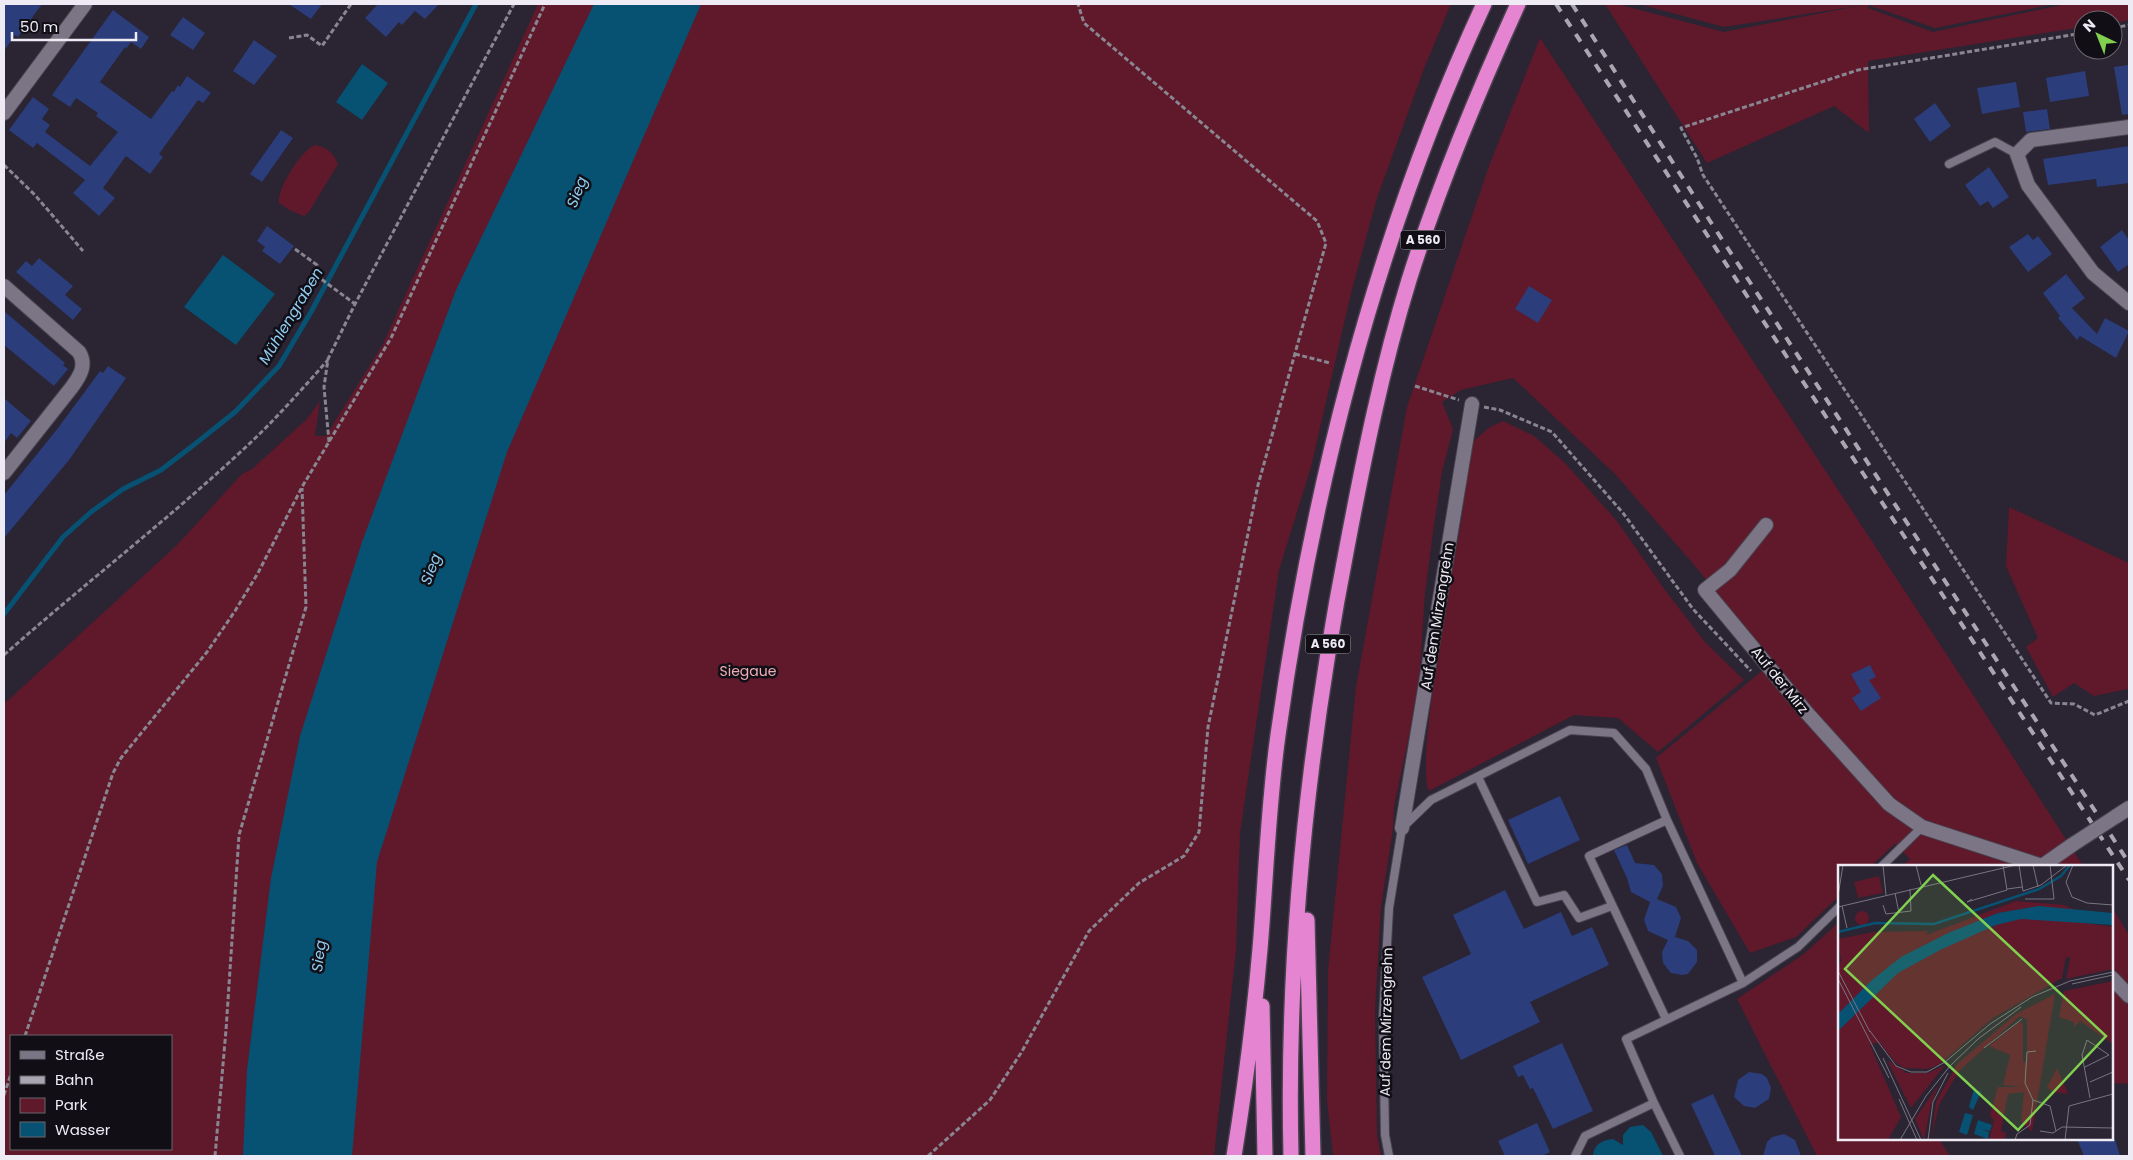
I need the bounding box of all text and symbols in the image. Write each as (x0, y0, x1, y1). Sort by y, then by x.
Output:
scale bar (12, 10, 136, 42)
north arrow (2073, 10, 2123, 60)
text: N (2078, 15, 2100, 36)
text: 50 m (20, 16, 58, 37)
water label: Sieg (561, 173, 592, 210)
road number: A 560 (1400, 230, 1446, 250)
water label: Mühlengraben (253, 263, 328, 368)
street label: Auf dem Mirzengrehn (1415, 541, 1459, 691)
water label: Sieg (415, 550, 446, 587)
road number: A 560 (1306, 634, 1350, 654)
street label: Auf der Mirz (1747, 642, 1813, 718)
park label: Siegaue (720, 661, 777, 681)
inset map (1838, 865, 2113, 1140)
water label: Sieg (306, 939, 331, 973)
street label: Auf dem Mirzengrehn (1375, 947, 1397, 1097)
legend (10, 1035, 172, 1150)
text: Straße (55, 1044, 105, 1065)
text: Bahn (55, 1069, 94, 1090)
text: Park (55, 1094, 87, 1115)
text: Wasser (55, 1119, 111, 1140)

